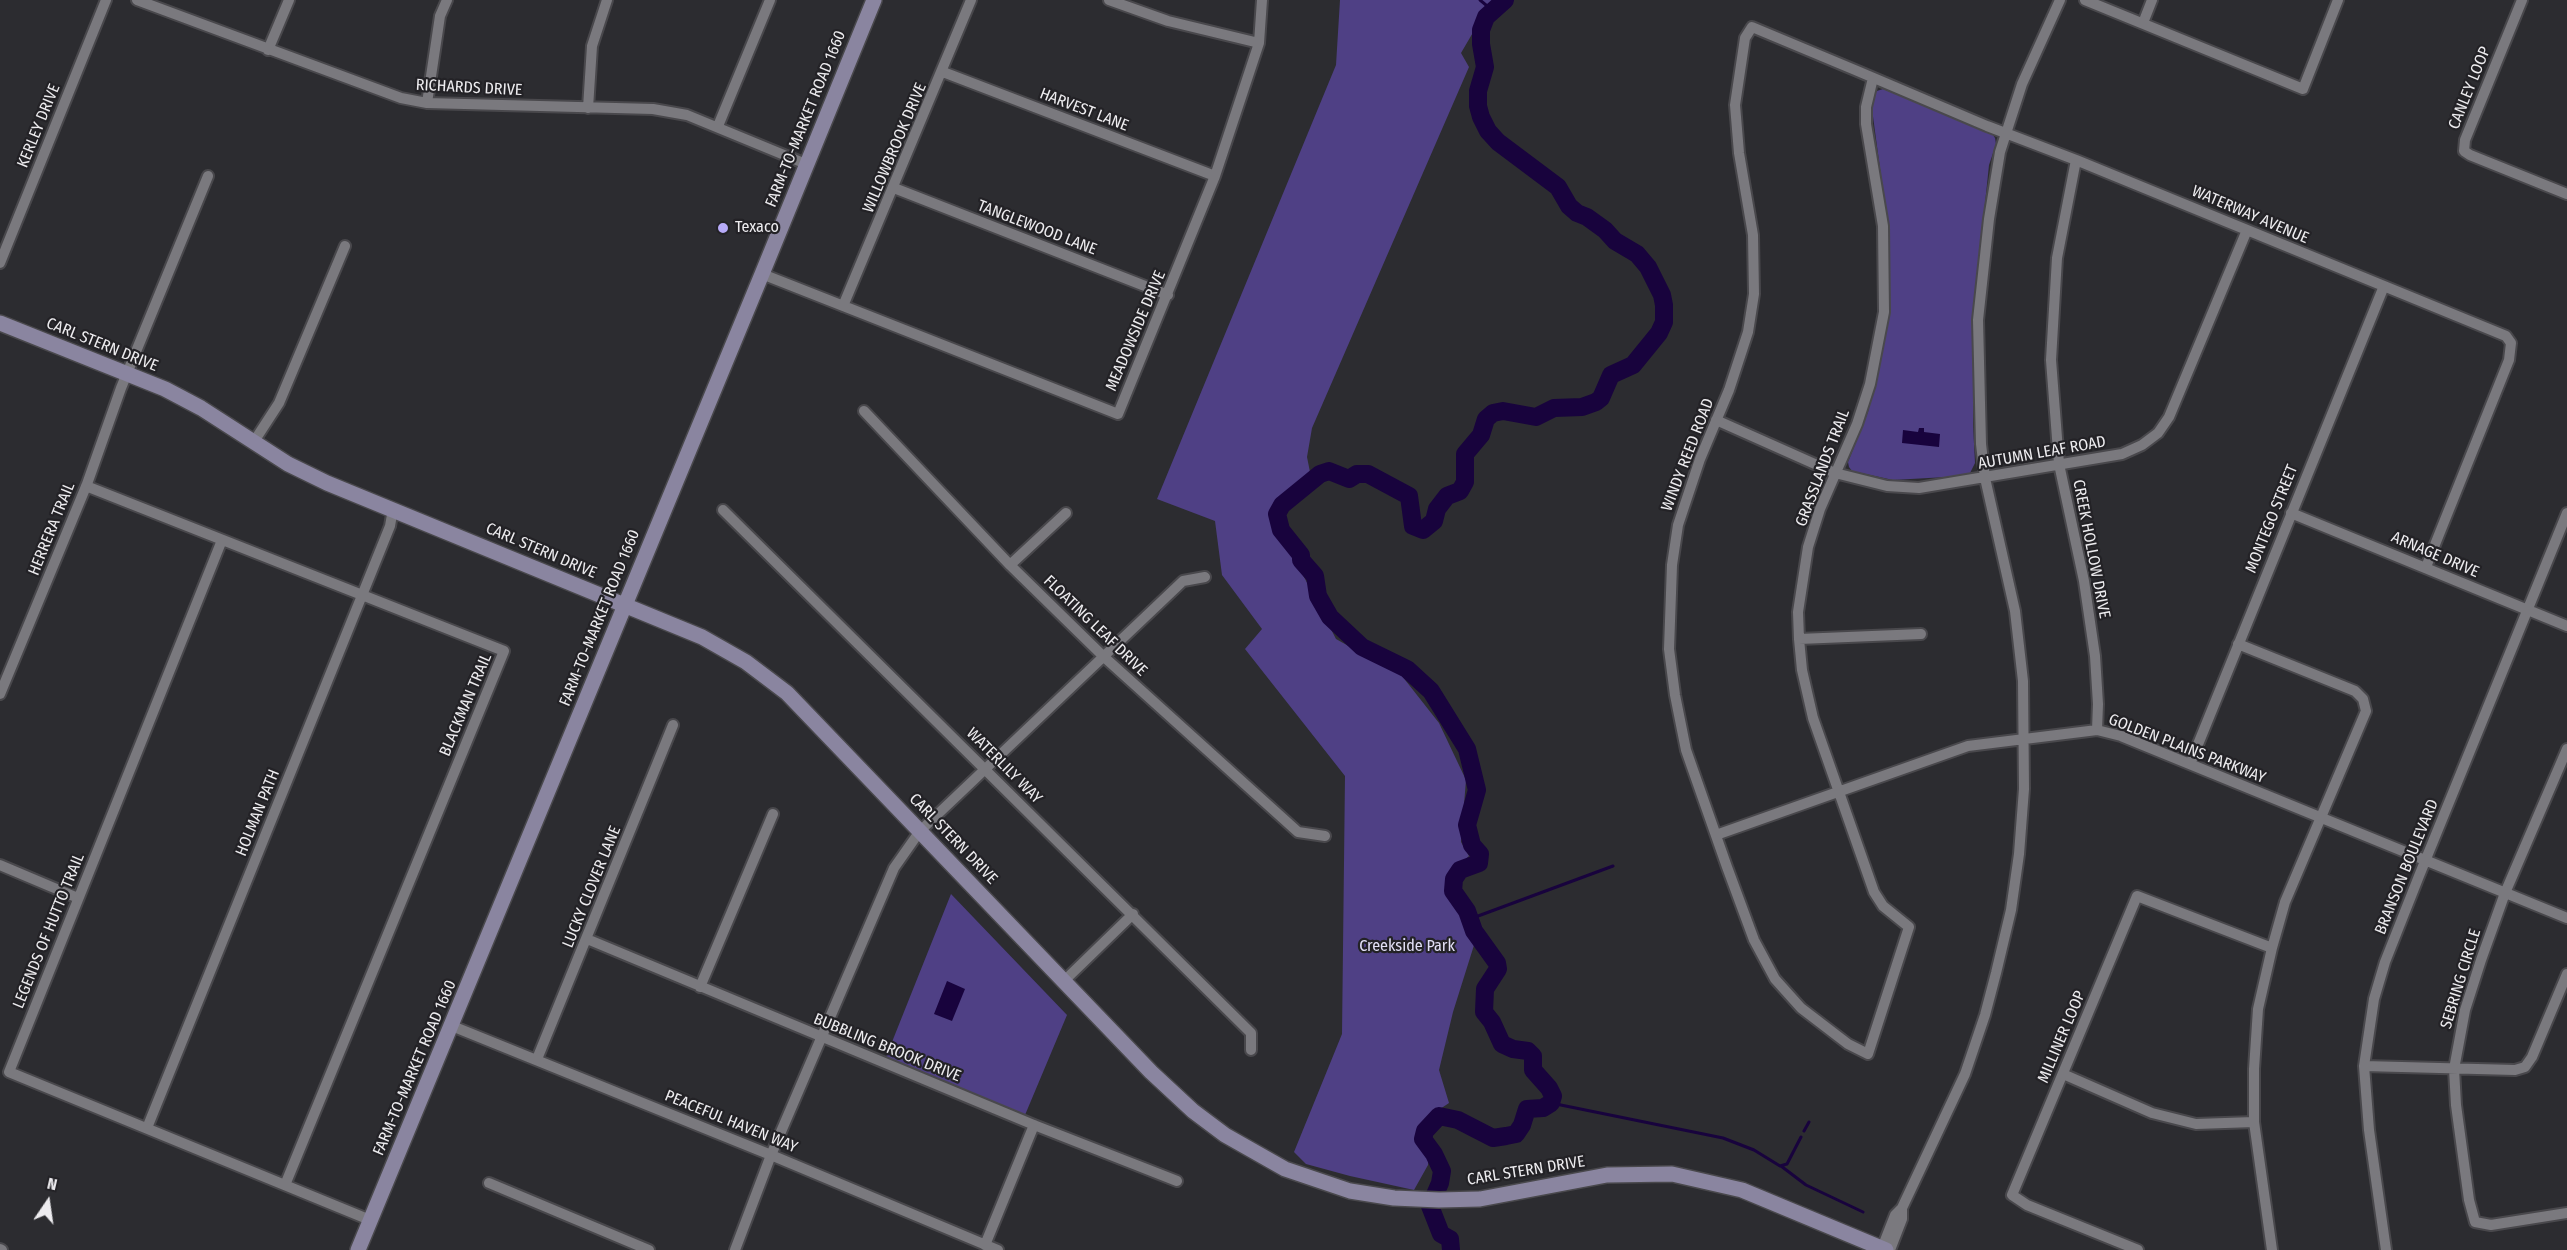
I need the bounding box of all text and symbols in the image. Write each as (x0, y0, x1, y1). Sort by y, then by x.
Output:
street label: FARM-TO-MARKET ROAD 1660 (762, 28, 850, 210)
street label: CANLEY LOOP (2445, 44, 2495, 132)
street label: RICHARDS DRIVE (415, 76, 523, 100)
street label: WILLOWBROOK DRIVE (859, 80, 931, 216)
street label: KERLEY DRIVE (13, 81, 65, 171)
street label: HARVEST LANE (1037, 84, 1131, 136)
street label: WATERWAY AVENUE (2189, 182, 2311, 248)
street label: TANGLEWOOD LANE (975, 196, 1099, 260)
place label: Texaco (735, 218, 779, 238)
marker: Texaco (716, 221, 730, 235)
street label: MEADOWSIDE DRIVE (1102, 268, 1170, 394)
street label: CARL STERN DRIVE (43, 314, 161, 376)
street label: WINDY REED ROAD (1658, 396, 1718, 514)
street label: GRASSLANDS TRAIL (1792, 407, 1854, 529)
street label: AUTUMN LEAF ROAD (1977, 432, 2107, 474)
street label: MONTEGO STREET (2242, 462, 2302, 576)
street label: CREEK HOLLOW DRIVE (2068, 478, 2114, 620)
street label: HERRERA TRAIL (25, 480, 79, 578)
street label: CARL STERN DRIVE (483, 519, 599, 583)
street label: FARM-TO-MARKET ROAD 1660 (556, 527, 644, 709)
street label: ARNAGE DRIVE (2388, 528, 2482, 582)
street label: FLOATING LEAF DRIVE (1039, 572, 1151, 680)
street label: BLACKMAN TRAIL (436, 651, 496, 759)
street label: GOLDEN PLAINS PARKWAY (2106, 710, 2268, 788)
street label: WATERLILY WAY (962, 724, 1046, 808)
street label: HOLMAN PATH (232, 767, 284, 859)
street label: CARL STERN DRIVE (905, 790, 1001, 888)
street label: BRANSON BOULEVARD (2371, 797, 2443, 937)
street label: LUCKY CLOVER LANE (559, 823, 625, 951)
street label: LEGENDS OF HUTTO TRAIL (9, 851, 89, 1011)
street label: SEBRING CIRCLE (2437, 927, 2485, 1031)
park label: Creekside Park (1359, 937, 1455, 957)
street label: FARM-TO-MARKET ROAD 1660 (369, 977, 461, 1159)
street label: MILLINER LOOP (2034, 988, 2090, 1086)
street label: BUBBLING BROOK DRIVE (811, 1010, 963, 1086)
street label: PEACEFUL HAVEN WAY (662, 1087, 800, 1157)
street label: CARL STERN DRIVE (1466, 1152, 1586, 1190)
north arrow (18, 1172, 78, 1232)
text: N (45, 1174, 59, 1194)

